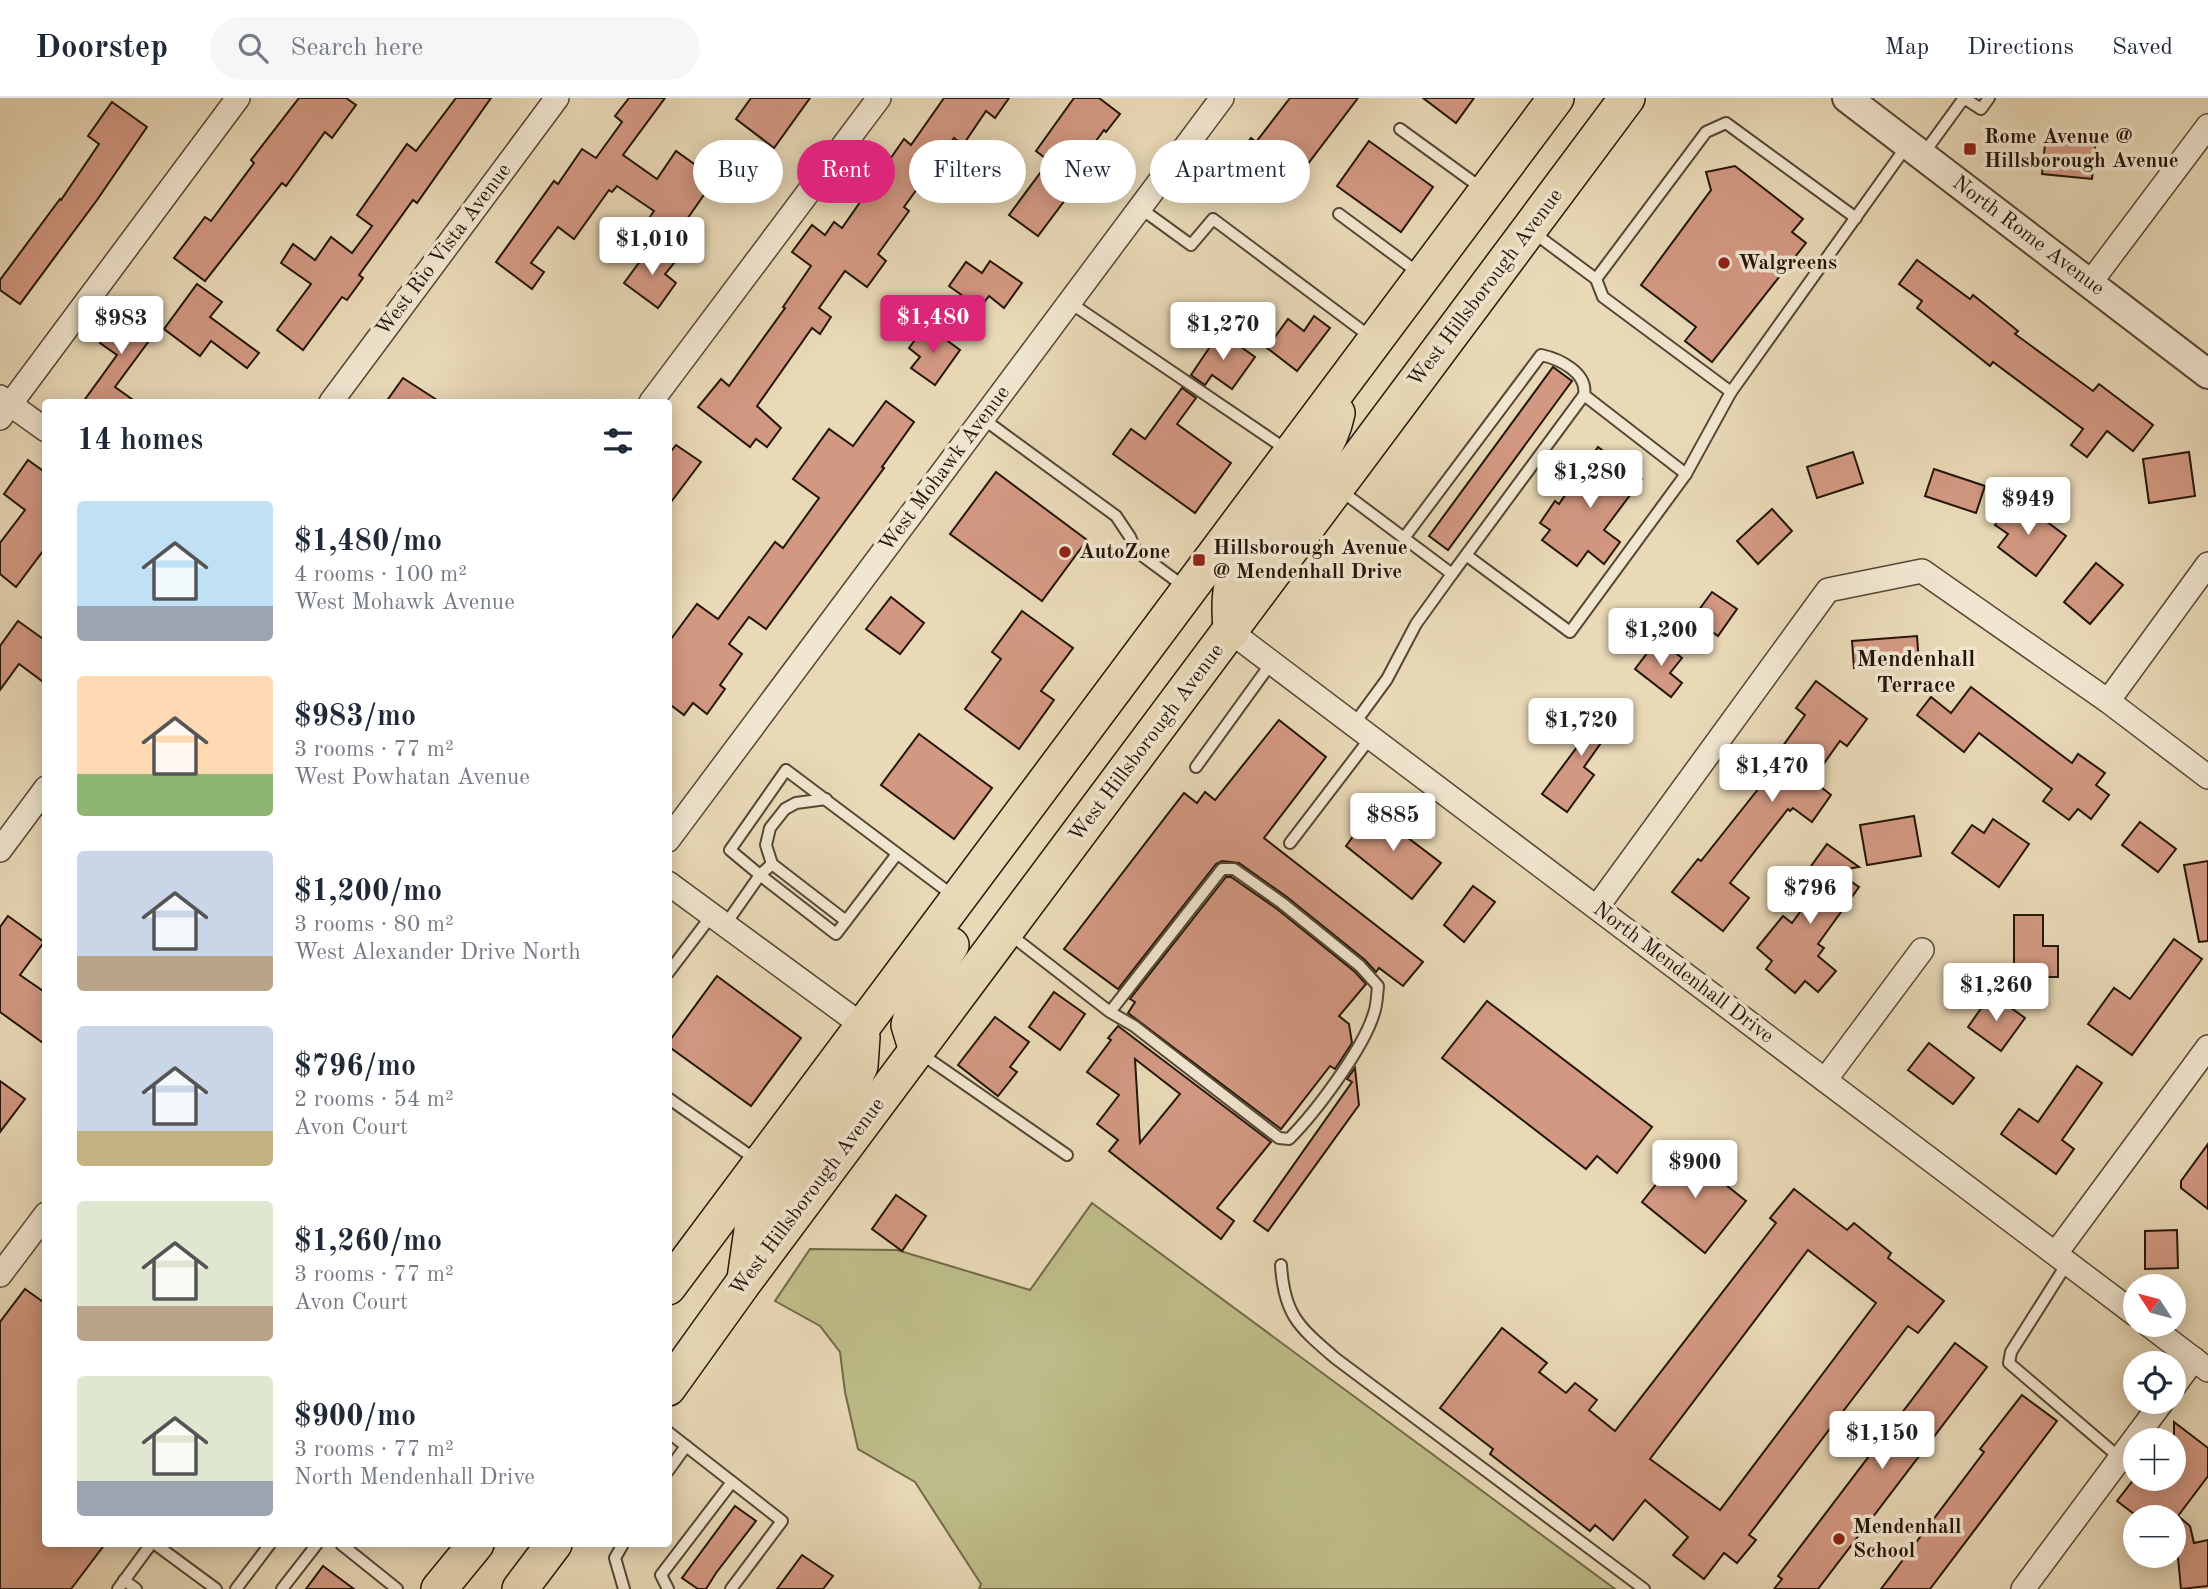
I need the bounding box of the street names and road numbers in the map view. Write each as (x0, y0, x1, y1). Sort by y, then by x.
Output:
street label: West Rio Vista Avenue (372, 160, 516, 340)
street label: North Rome Avenue (1948, 172, 2108, 300)
street label: West Hillsborough Avenue (1405, 185, 1567, 391)
street label: West Mohawk Avenue (876, 382, 1014, 556)
street label: West Hillsborough Avenue (1066, 640, 1228, 846)
street label: North Mendenhall Drive (1589, 898, 1777, 1048)
street label: West Hillsborough Avenue (727, 1094, 889, 1300)

